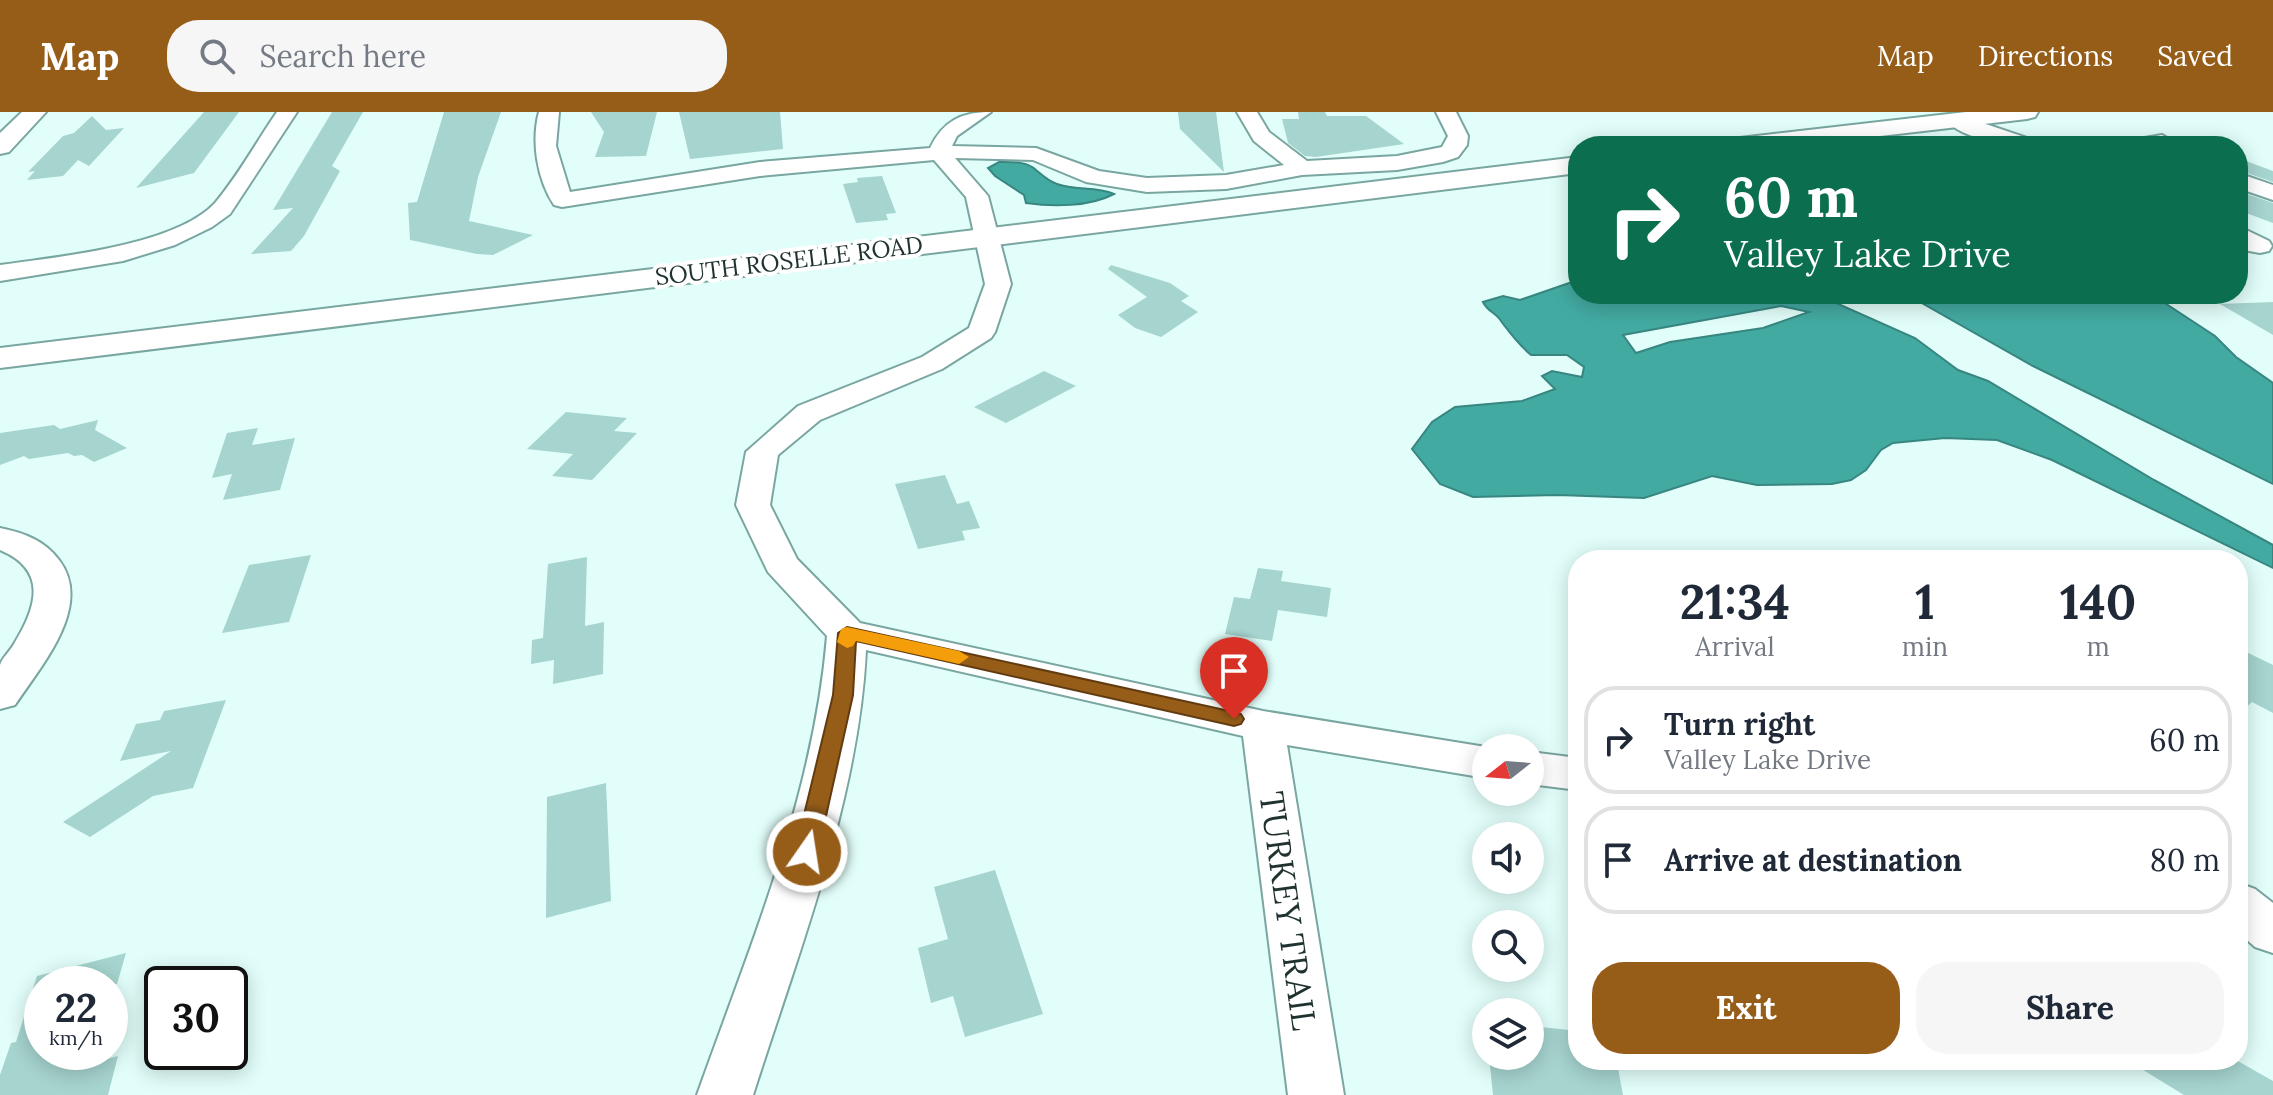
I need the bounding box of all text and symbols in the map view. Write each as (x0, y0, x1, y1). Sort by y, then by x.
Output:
search box (167, 20, 727, 92)
text: Map (40, 32, 119, 80)
icon: search (195, 34, 239, 78)
text: Search here (259, 37, 426, 75)
text: Map (1877, 38, 1934, 74)
text: Directions (1978, 38, 2113, 74)
text: Saved (2157, 38, 2233, 74)
text: 60 m (1724, 161, 1858, 232)
icon: right (1592, 168, 1696, 272)
street label: SOUTH ROSELLE ROAD (653, 229, 925, 292)
text: Valley Lake Drive (1724, 231, 2011, 277)
text: 21:34 (1680, 571, 1790, 632)
text: 1 (1915, 571, 1935, 632)
text: 140 (2060, 571, 2136, 632)
text: Arrival (1695, 630, 1775, 663)
text: min (1902, 630, 1948, 663)
text: m (2086, 630, 2110, 663)
pin (1200, 637, 1268, 719)
icon: arrive (1212, 649, 1256, 693)
text: Turn right (1664, 705, 1815, 743)
icon: right (1596, 718, 1640, 762)
text: 60 m (2149, 721, 2220, 759)
north arrow (1472, 734, 1544, 806)
map controls (1472, 734, 1544, 1070)
text: Valley Lake Drive (1664, 743, 1871, 776)
street label: TURKEY TRAIL (1250, 789, 1327, 1033)
position arrow (765, 810, 849, 894)
button: sound (1472, 822, 1544, 894)
icon: arrive (1596, 838, 1640, 882)
text: Arrive at destination (1664, 841, 1962, 879)
text: 80 m (2150, 841, 2220, 879)
button: search (1472, 910, 1544, 982)
button: Exit (1592, 962, 1900, 1054)
button: Share (1916, 962, 2224, 1054)
speed limit sign: 30 (144, 966, 248, 1070)
text: 22 (55, 982, 97, 1033)
button: layers (1472, 998, 1544, 1070)
text: km/h (49, 1025, 103, 1050)

